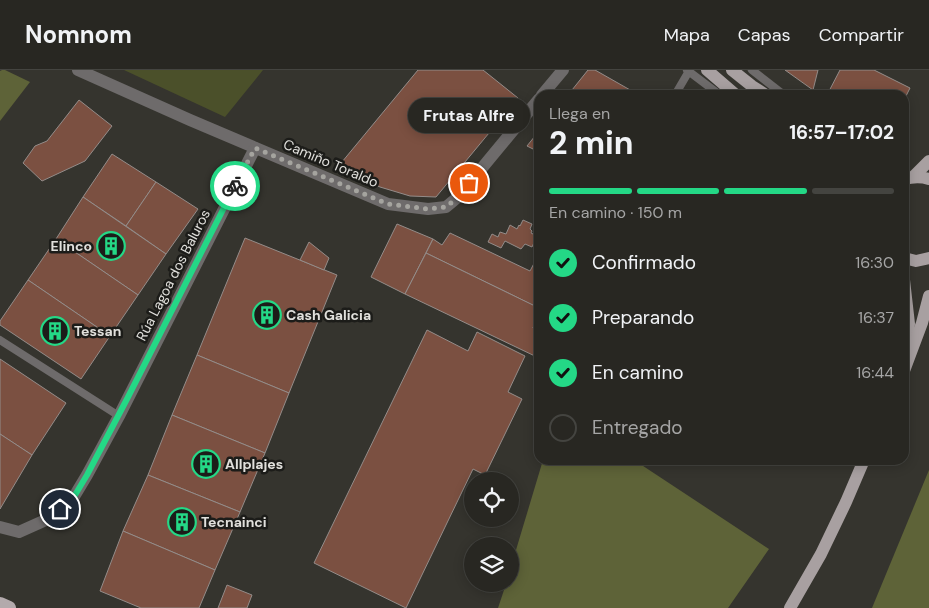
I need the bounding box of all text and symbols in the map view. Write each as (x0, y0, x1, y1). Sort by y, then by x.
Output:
text: Nomnom (25, 19, 132, 50)
text: Mapa (664, 23, 710, 47)
text: Capas (738, 23, 791, 47)
text: Compartir (819, 23, 904, 47)
callout: Frutas Alfre (408, 98, 530, 133)
text: Llega en (549, 103, 610, 124)
text: Frutas Alfre (423, 105, 515, 126)
text: 16:57–17:02 (789, 120, 894, 145)
text: 2 min (549, 122, 634, 164)
street label: Camiño Toraldo (281, 135, 381, 191)
courier (210, 161, 260, 211)
pin (448, 162, 490, 204)
icon: bag (455, 169, 483, 197)
icon: bike (221, 172, 249, 200)
text: En camino · 150 m (549, 202, 682, 223)
street label: Rúa Lagoa dos Baluros (132, 206, 214, 344)
building icon: Elinco (96, 231, 126, 261)
place label: Elinco (51, 237, 92, 255)
icon: check (549, 249, 577, 277)
text: Confirmado (592, 250, 696, 275)
text: 16:30 (855, 252, 894, 273)
building icon: Cash Galicia (252, 300, 282, 330)
icon: check (549, 304, 577, 332)
text: Preparando (592, 305, 694, 330)
place label: Cash Galicia (286, 306, 371, 324)
text: 16:37 (858, 307, 894, 328)
building icon: Tessan (40, 316, 70, 346)
place label: Tessan (74, 322, 121, 340)
icon: check (549, 359, 577, 387)
text: En camino (592, 360, 684, 385)
text: 16:44 (856, 362, 894, 383)
text: Entregado (592, 415, 683, 440)
building icon: Allplajes (191, 449, 221, 479)
place label: Allplajes (225, 455, 283, 473)
map controls (464, 472, 519, 592)
button: locate (464, 472, 519, 527)
pin (39, 488, 81, 530)
icon: home (46, 495, 74, 523)
building icon: Tecnainci (167, 507, 197, 537)
place label: Tecnainci (201, 513, 267, 531)
button: layers (464, 537, 519, 592)

